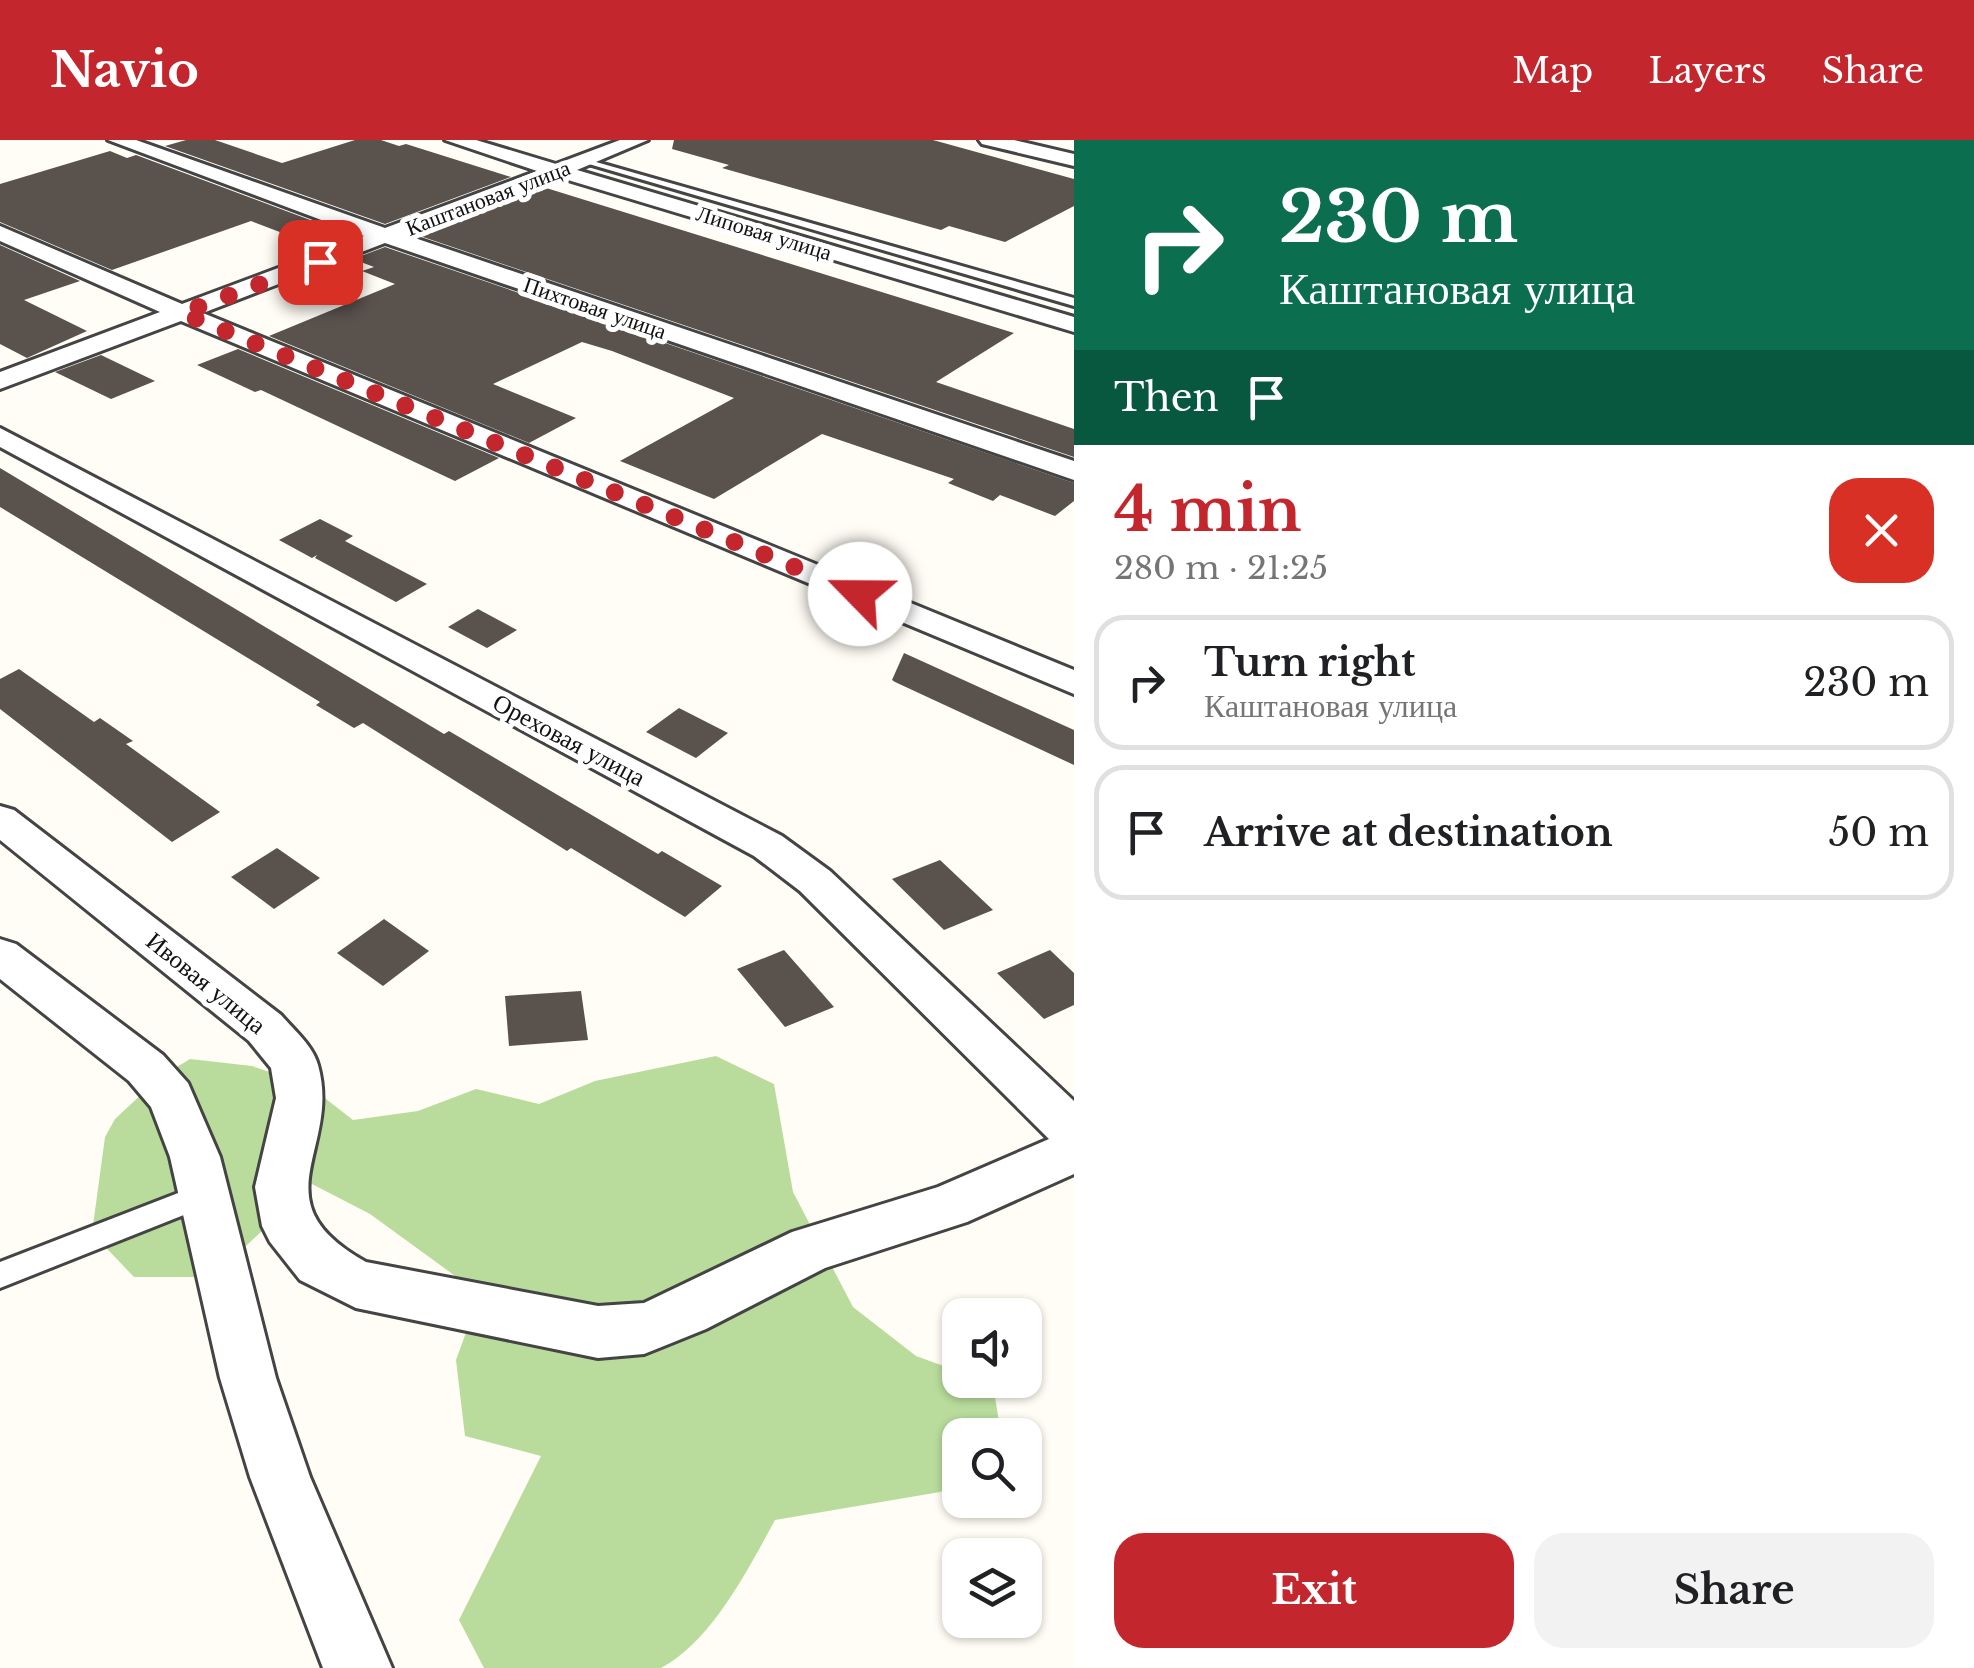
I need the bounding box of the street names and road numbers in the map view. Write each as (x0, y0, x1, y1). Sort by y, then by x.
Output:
street label: Каштановая улица (402, 154, 574, 242)
street label: Липовая улица (693, 200, 835, 266)
street label: Пихтовая улица (520, 271, 670, 345)
street label: Ореховая улица (487, 687, 651, 793)
street label: Ивовая улица (140, 925, 272, 1041)

